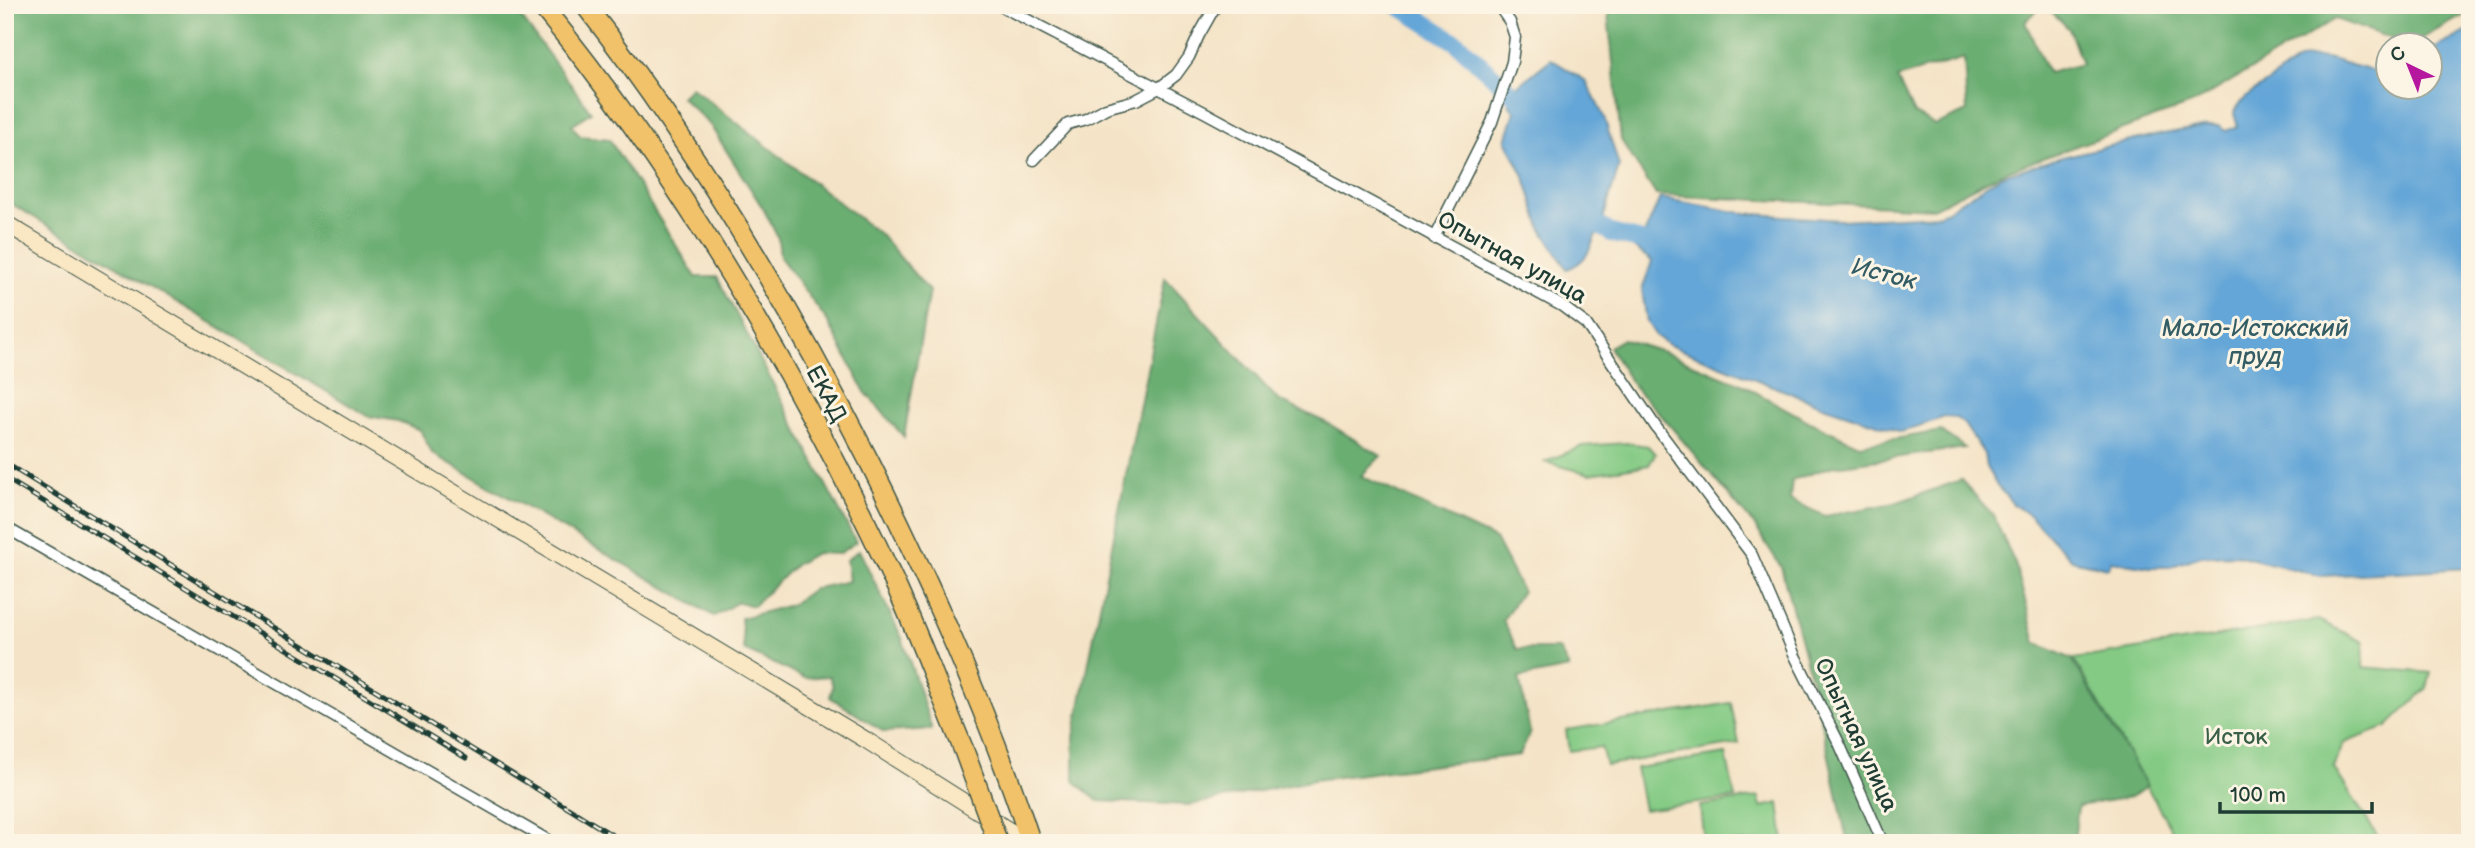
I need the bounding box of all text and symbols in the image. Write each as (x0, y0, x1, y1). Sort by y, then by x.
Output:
north arrow (2374, 32, 2444, 102)
text: С (2386, 42, 2411, 68)
street label: Опытная улица (1432, 205, 1592, 311)
water label: Исток (1848, 252, 1920, 296)
water label: Мало-Истокский пруд (2162, 314, 2349, 371)
street label: ЕКАД (800, 361, 852, 427)
street label: Опытная улица (1808, 654, 1904, 817)
park label: Исток (2205, 723, 2268, 751)
scale bar (2220, 771, 2372, 815)
text: 100 m (2230, 783, 2286, 808)

